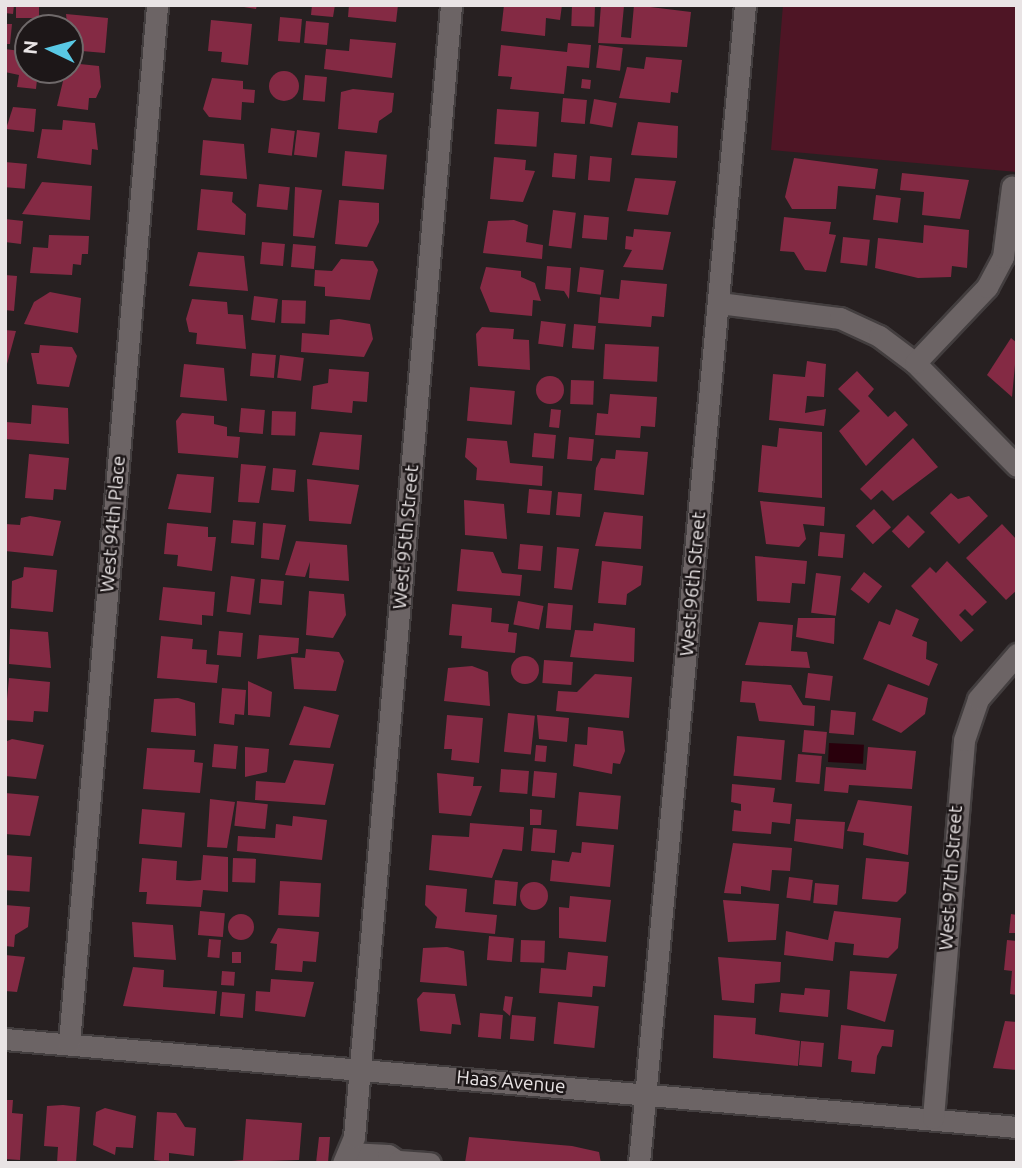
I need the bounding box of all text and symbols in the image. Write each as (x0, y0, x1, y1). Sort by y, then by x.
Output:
north arrow (14, 14, 84, 84)
text: N (18, 39, 42, 55)
street label: West 94th Place (96, 455, 130, 593)
street label: West 95th Street (388, 464, 424, 610)
street label: West 96th Street (675, 511, 711, 657)
street label: West 97th Street (935, 805, 967, 951)
street label: Haas Avenue (456, 1066, 566, 1098)

